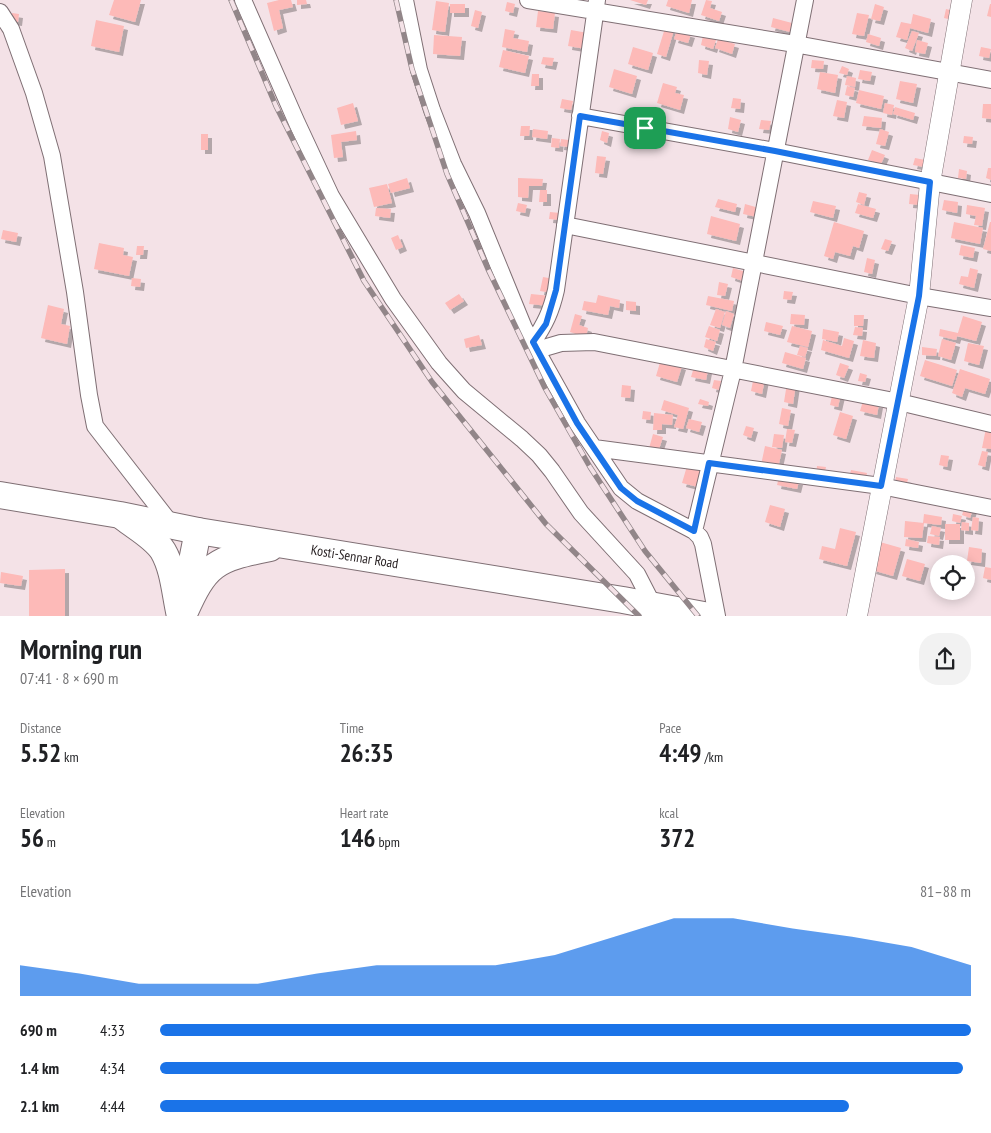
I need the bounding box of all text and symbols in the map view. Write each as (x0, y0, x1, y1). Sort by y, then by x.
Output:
pin (624, 107, 666, 149)
icon: arrive (631, 114, 659, 142)
street label: Kosti-Sennar Road (310, 540, 400, 572)
map controls (930, 555, 975, 600)
button: locate (930, 555, 975, 600)
text: Morning run (20, 630, 142, 667)
button: share (919, 633, 971, 685)
text: 07:41 · 8 × 690 m (20, 668, 118, 688)
text: Distance (20, 719, 61, 737)
text: Time (340, 719, 364, 737)
text: Pace (659, 719, 681, 737)
text: 5.52 (20, 737, 61, 769)
text: 26:35 (340, 737, 394, 769)
text: 4:49 (659, 737, 701, 769)
text: km (61, 748, 79, 766)
text: /km (701, 748, 723, 766)
text: Elevation (20, 804, 65, 822)
text: Heart rate (340, 804, 389, 822)
text: kcal (659, 804, 678, 822)
text: 56 (20, 822, 44, 854)
text: 146 (340, 822, 376, 854)
text: 372 (659, 822, 695, 854)
text: m (44, 833, 56, 851)
text: bpm (376, 833, 400, 851)
text: Elevation (20, 881, 71, 901)
text: 81–88 m (920, 881, 971, 901)
text: 690 m (20, 1020, 57, 1040)
text: 4:33 (100, 1020, 125, 1040)
text: 1.4 km (20, 1058, 59, 1078)
text: 4:34 (100, 1058, 125, 1078)
text: 2.1 km (20, 1096, 59, 1116)
text: 4:44 (100, 1096, 125, 1116)

